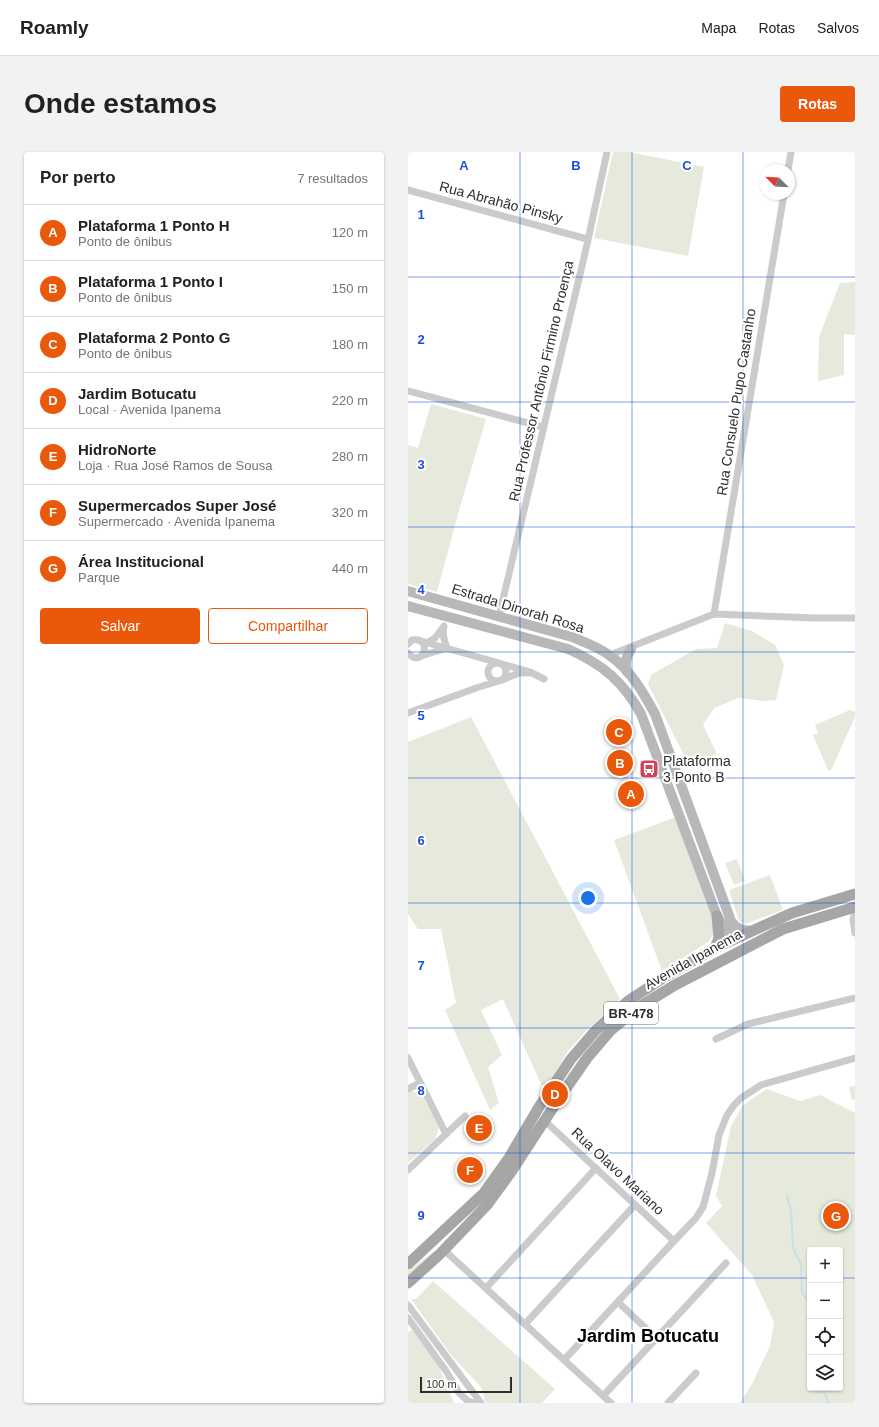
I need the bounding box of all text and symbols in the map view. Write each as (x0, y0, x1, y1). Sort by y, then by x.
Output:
text: Roamly (20, 17, 89, 38)
text: Mapa (701, 20, 736, 36)
text: Rotas (758, 20, 795, 36)
text: Salvos (817, 20, 859, 36)
button: Rotas (780, 86, 855, 122)
text: Onde estamos (24, 88, 217, 119)
text: A (459, 158, 469, 173)
text: B (571, 158, 581, 173)
text: C (682, 158, 692, 173)
north arrow (759, 164, 795, 200)
text: Por perto (40, 168, 116, 187)
text: 7 resultados (297, 171, 368, 186)
street label: Rua Abrahão Pinsky (438, 178, 564, 226)
text: 1 (417, 207, 425, 222)
text: Plataforma 1 Ponto H (78, 217, 230, 234)
text: A (48, 225, 58, 240)
text: 120 m (332, 225, 368, 240)
text: Ponto de ônibus (78, 234, 172, 249)
street label: Rua Professor Antônio Firmino Proença (505, 259, 577, 503)
text: Plataforma 1 Ponto I (78, 273, 223, 290)
text: B (48, 281, 58, 296)
text: 150 m (332, 281, 368, 296)
text: Ponto de ônibus (78, 290, 172, 305)
street label: Rua Consuelo Pupo Castanho (713, 307, 759, 497)
text: Plataforma 2 Ponto G (78, 329, 231, 346)
text: 2 (417, 332, 425, 347)
text: C (48, 337, 58, 352)
text: 180 m (332, 337, 368, 352)
text: Ponto de ônibus (78, 346, 172, 361)
text: Jardim Botucatu (78, 385, 196, 402)
text: D (48, 393, 58, 408)
text: 220 m (332, 393, 368, 408)
text: Local · Avenida Ipanema (78, 402, 221, 417)
text: HidroNorte (78, 441, 156, 458)
text: E (49, 449, 57, 464)
text: 280 m (332, 449, 368, 464)
text: 3 (417, 457, 425, 472)
text: Loja · Rua José Ramos de Sousa (78, 458, 272, 473)
text: Supermercados Super José (78, 497, 276, 514)
text: F (49, 505, 57, 520)
text: 320 m (332, 505, 368, 520)
text: Supermercado · Avenida Ipanema (78, 514, 275, 529)
text: Área Institucional (78, 553, 204, 570)
text: G (48, 561, 58, 576)
text: 440 m (332, 561, 368, 576)
text: Parque (78, 570, 120, 585)
street label: Estrada Dinorah Rosa (450, 580, 586, 636)
text: 4 (417, 582, 425, 597)
button: Salvar (40, 608, 200, 644)
button: Compartilhar (208, 608, 368, 644)
text: 5 (417, 708, 425, 723)
pin: C (606, 717, 632, 747)
pin: B (607, 748, 633, 778)
place label: Plataforma 3 Ponto B (663, 753, 731, 785)
bus stop icon: Plataforma 3 Ponto B (638, 758, 660, 780)
pin: A (618, 779, 644, 809)
text: 6 (417, 833, 425, 848)
your location (578, 888, 598, 908)
street label: Avenida Ipanema (642, 926, 745, 992)
text: 7 (417, 958, 425, 973)
road number: BR-478 (604, 1002, 658, 1024)
pin: D (542, 1079, 568, 1109)
text: 8 (417, 1083, 425, 1098)
pin: E (466, 1113, 492, 1143)
street label: Rua Olavo Mariano (568, 1124, 668, 1218)
pin: F (457, 1155, 483, 1185)
pin: G (823, 1201, 849, 1231)
text: 9 (417, 1208, 425, 1223)
map controls (807, 1247, 843, 1391)
button: + (807, 1247, 843, 1283)
button: − (807, 1283, 843, 1319)
button: locate (807, 1319, 843, 1355)
district label: Jardim Botucatu (577, 1326, 719, 1346)
button: layers (807, 1355, 843, 1391)
scale bar (420, 1375, 512, 1394)
text: 100 m (426, 1378, 457, 1390)

